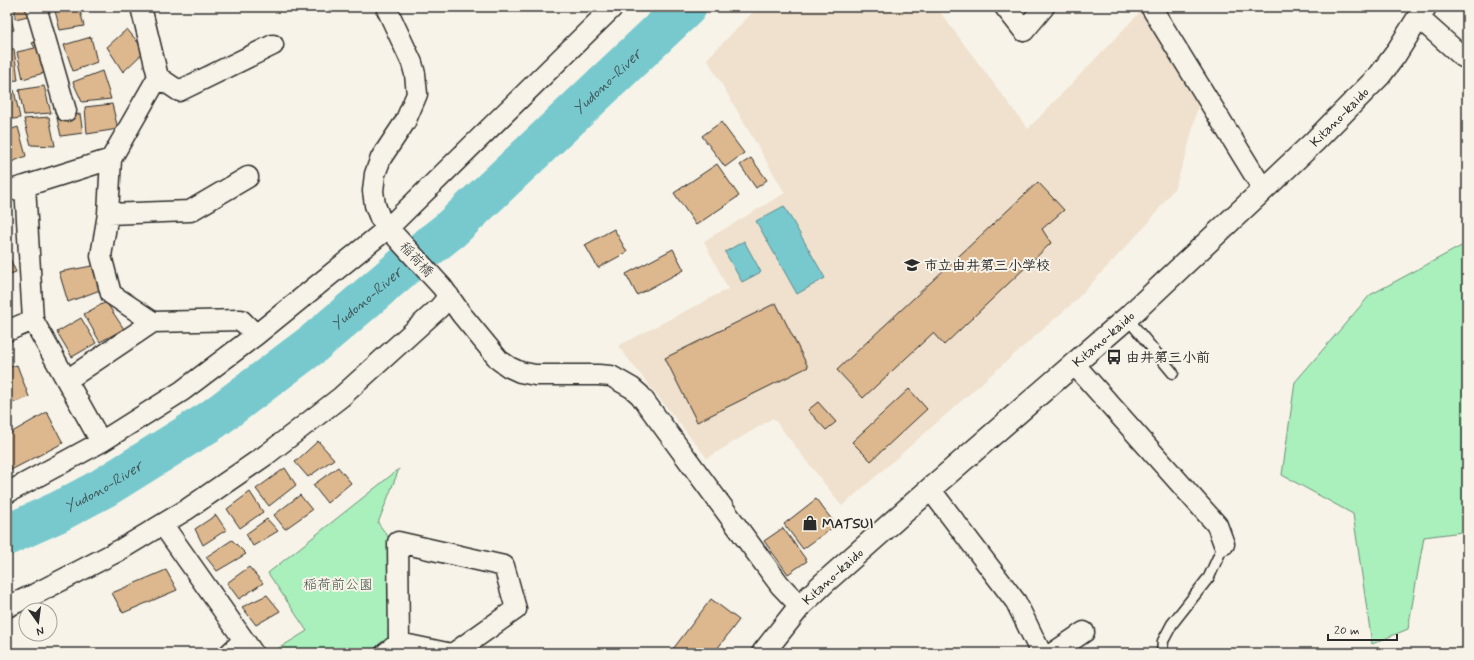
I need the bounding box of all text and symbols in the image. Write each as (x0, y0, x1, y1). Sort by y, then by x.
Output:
water label: Yudono-River (569, 44, 648, 120)
street label: Kitano-kaido (1306, 84, 1373, 151)
street label: 稲荷橋 (395, 238, 437, 281)
school or university icon: 市立由井第三小学校 (903, 256, 921, 274)
place label: 市立由井第三小学校 (924, 257, 1050, 275)
water label: Yudono-River (327, 262, 408, 335)
street label: Kitano-kaido (1069, 307, 1139, 372)
bus stop icon: 由井第三小前 (1105, 348, 1123, 366)
place label: 由井第三小前 (1126, 349, 1210, 367)
water label: Yudono-River (61, 456, 148, 518)
shop icon: MATSUI (801, 514, 819, 532)
place label: MATSUI (822, 515, 873, 533)
street label: Kitano-kaido (799, 544, 868, 609)
park label: 稲荷前公園 (303, 576, 373, 594)
north arrow (18, 602, 58, 642)
scale bar (1328, 616, 1397, 642)
text: N (35, 623, 45, 638)
text: 20 m (1334, 623, 1360, 639)

